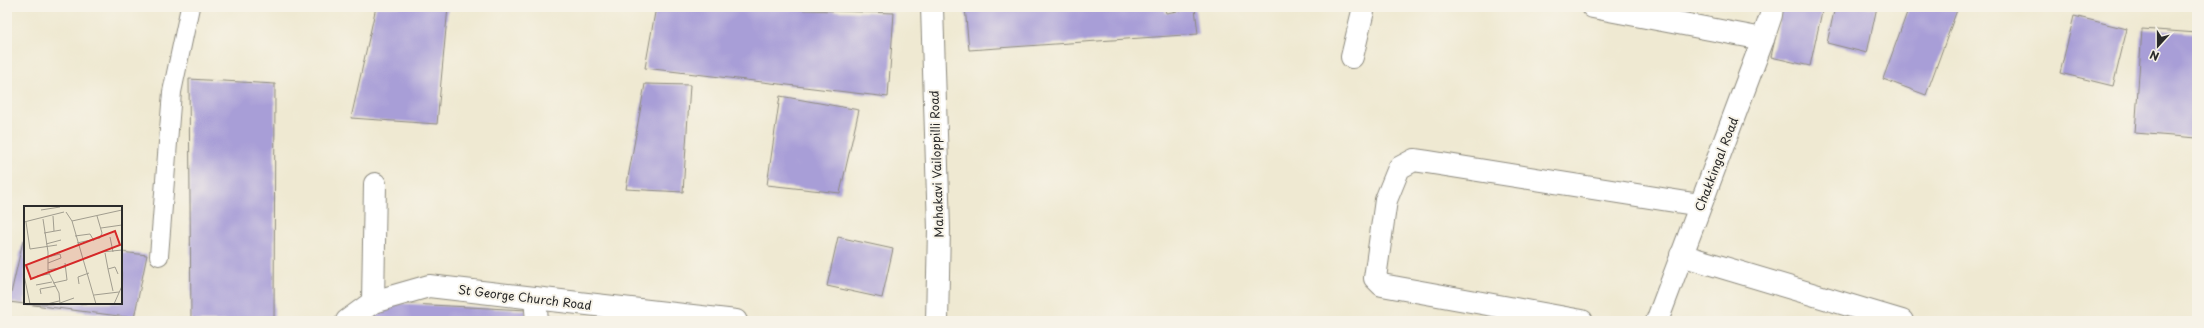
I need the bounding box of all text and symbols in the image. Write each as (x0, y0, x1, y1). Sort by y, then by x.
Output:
north arrow (2138, 26, 2178, 66)
text: N (2147, 46, 2161, 65)
street label: Mahakavi Vailoppilli Road (924, 90, 948, 238)
street label: Chakkingal Road (1690, 114, 1742, 214)
inset map (24, 206, 122, 304)
street label: St George Church Road (457, 280, 593, 314)

